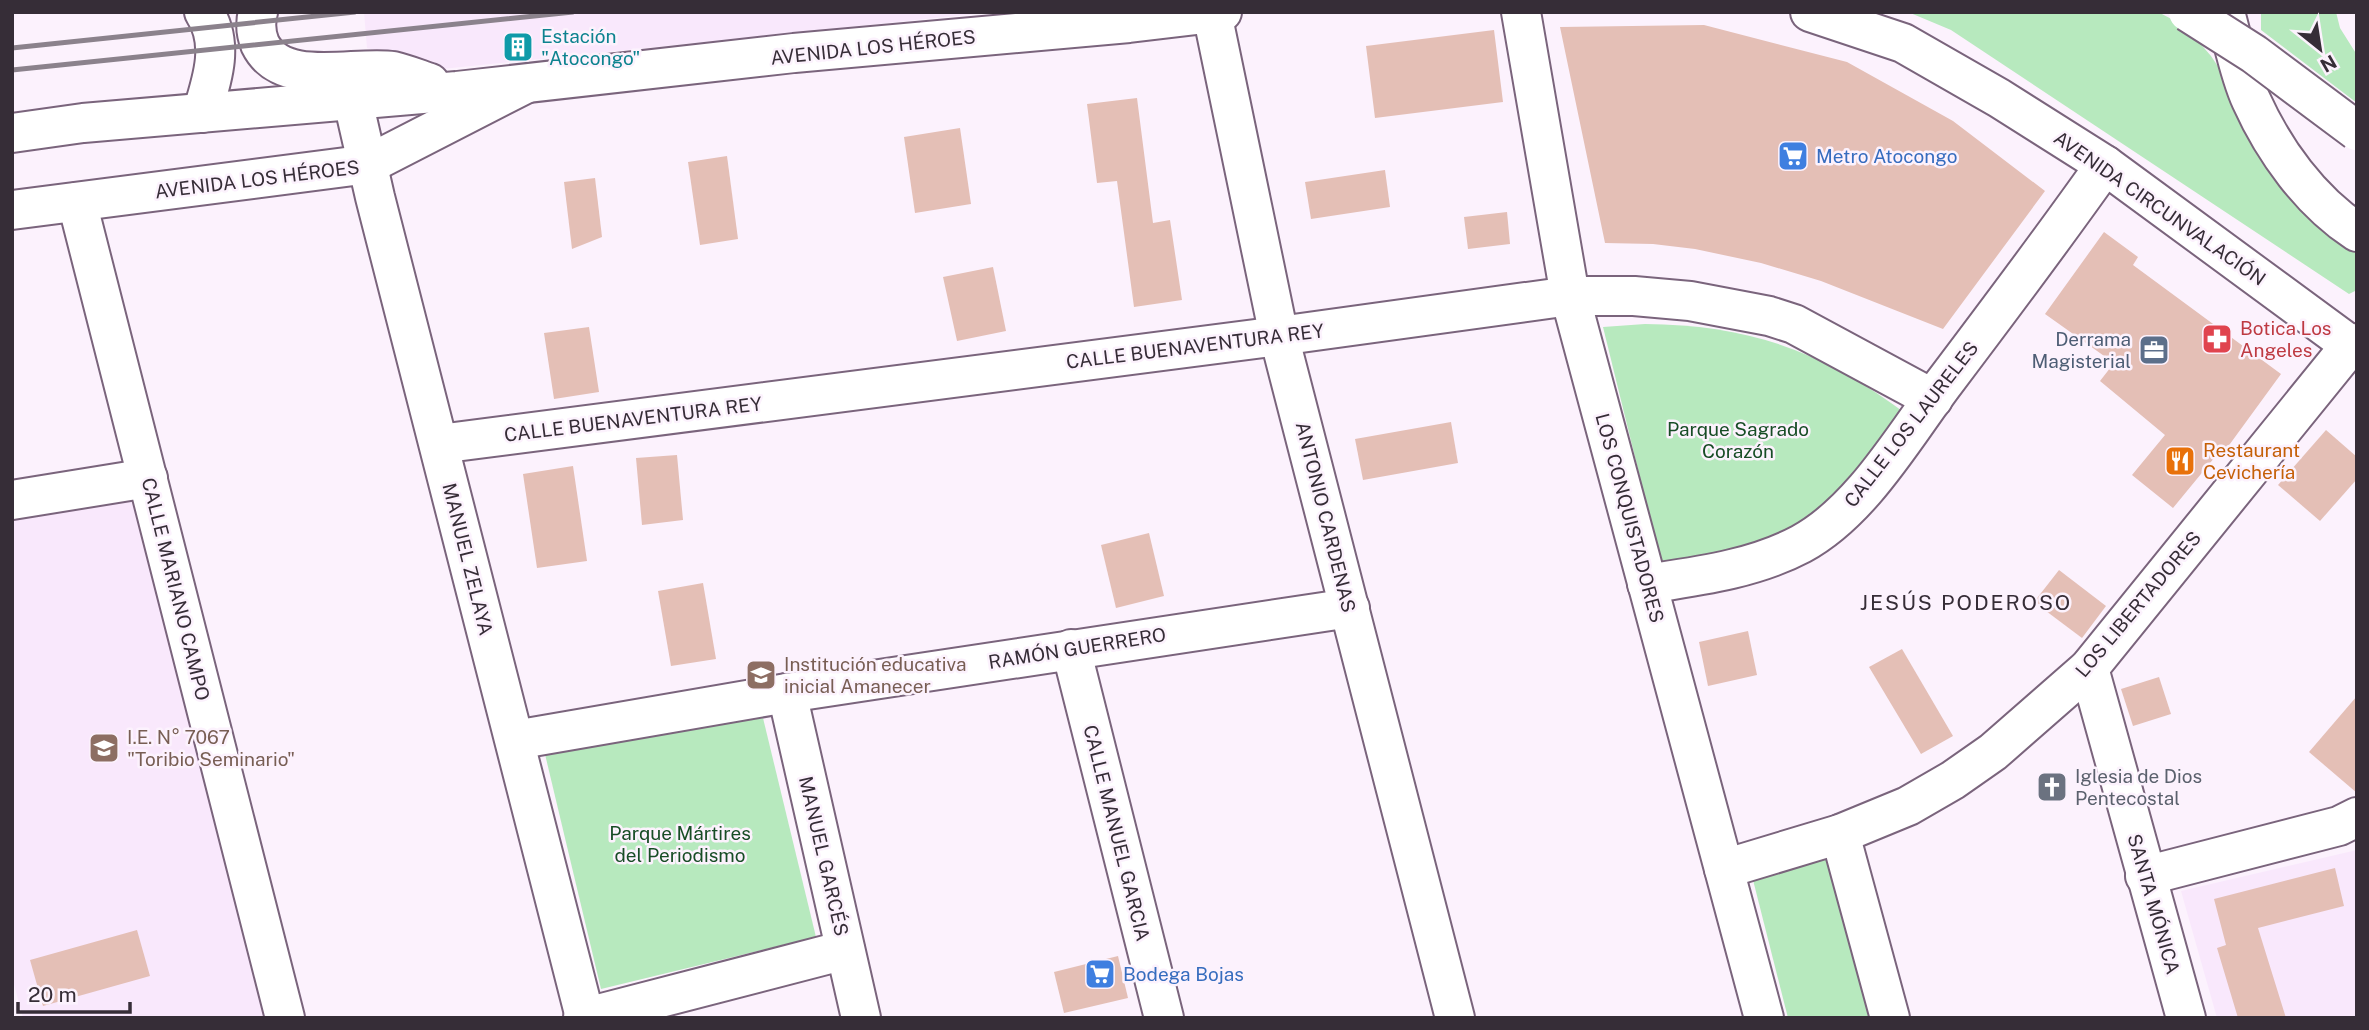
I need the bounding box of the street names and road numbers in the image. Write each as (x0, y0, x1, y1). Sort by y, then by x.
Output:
street label: AVENIDA LOS HÉROES (769, 25, 977, 69)
street label: AVENIDA CIRCUNVALACIÓN (2050, 126, 2270, 290)
street label: AVENIDA LOS HÉROES (153, 156, 361, 202)
street label: CALLE BUENAVENTURA REY (1065, 319, 1326, 373)
street label: CALLE LOS LAURELES (1839, 337, 1983, 511)
street label: CALLE BUENAVENTURA REY (503, 392, 764, 446)
street label: LOS CONQUISTADORES (1591, 411, 1669, 625)
street label: ANTONIO CARDENAS (1292, 419, 1360, 615)
street label: CALLE MARIANO CAMPO (138, 475, 214, 703)
street label: MANUEL ZELAYA (438, 481, 498, 637)
street label: LOS LIBERTADORES (2071, 527, 2205, 681)
street label: RAMÓN GUERRERO (987, 623, 1167, 673)
street label: CALLE MANUEL GARCIA (1079, 723, 1155, 943)
street label: MANUEL GARCÉS (795, 774, 853, 938)
street label: SANTA MÓNICA (2123, 831, 2185, 977)

